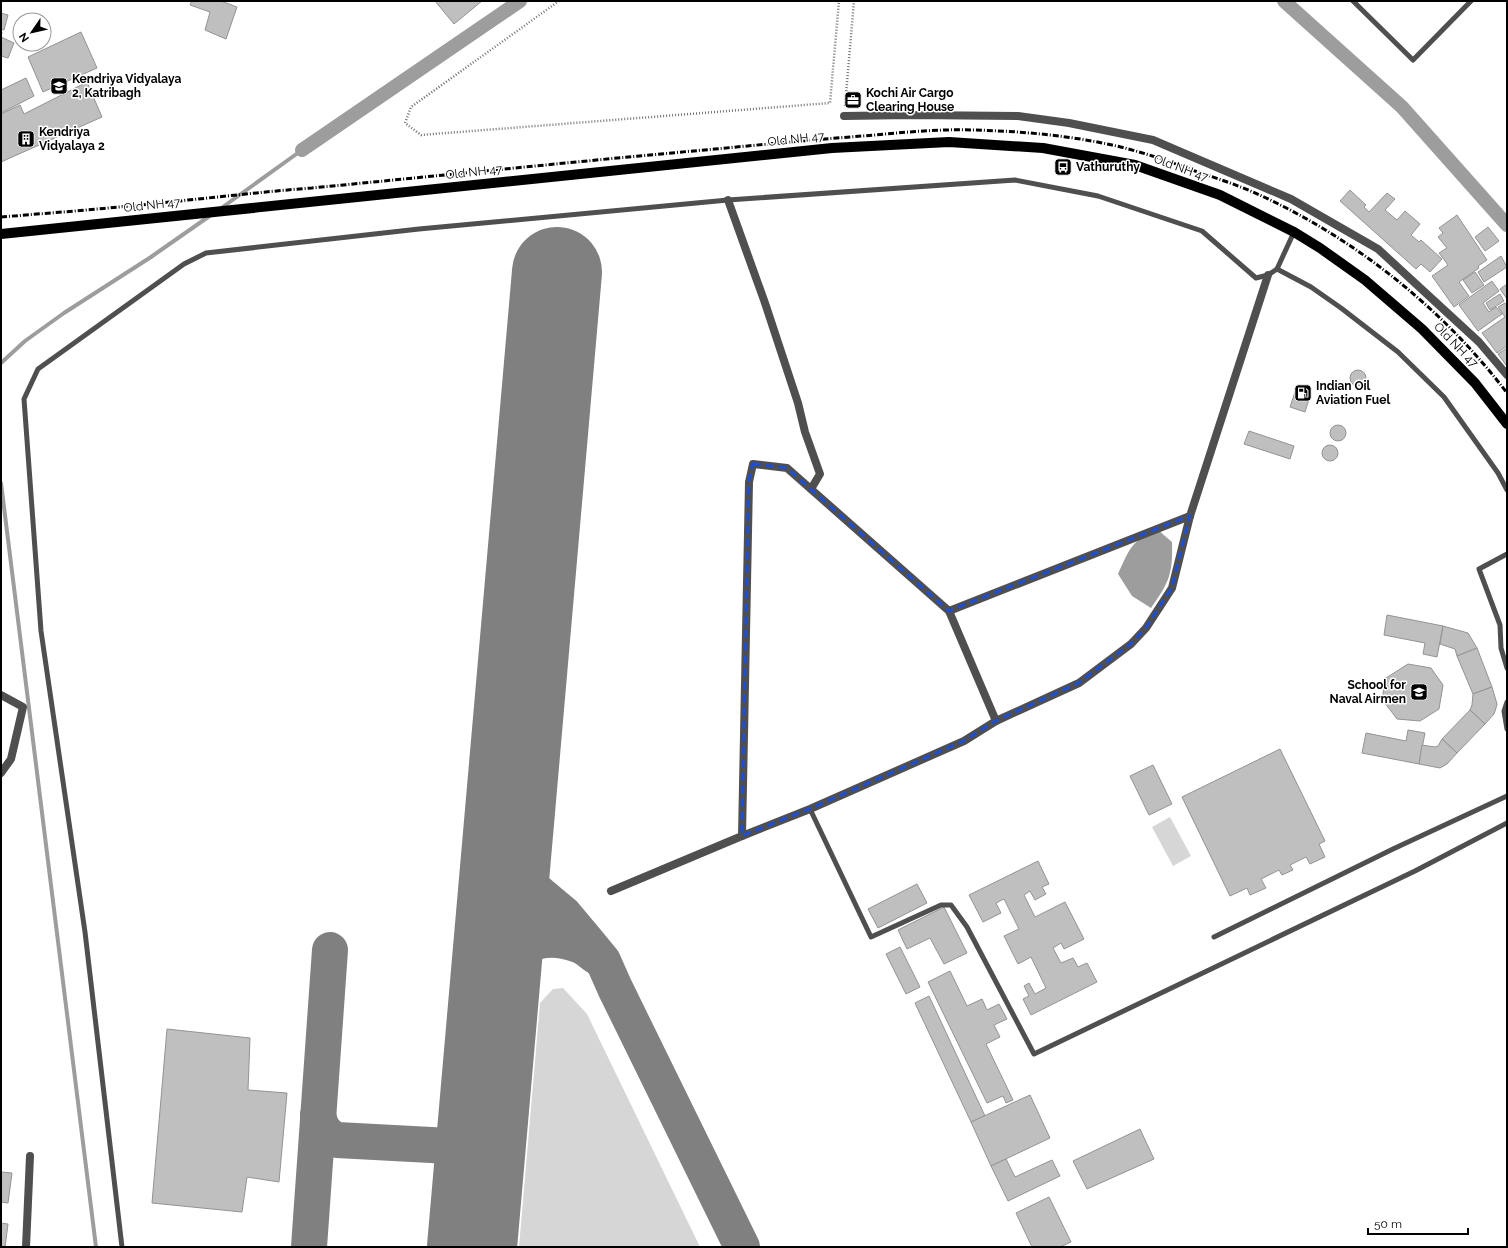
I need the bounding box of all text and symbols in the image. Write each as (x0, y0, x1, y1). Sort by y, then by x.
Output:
north arrow (12, 12, 52, 52)
text: N (16, 30, 32, 44)
place label: Kendriya Vidyalaya 2, Katribagh (72, 72, 181, 100)
school or university icon: Kendriya Vidyalaya 2, Katribagh (49, 76, 69, 96)
place label: Kochi Air Cargo Clearing House (866, 86, 954, 114)
office icon: Kochi Air Cargo Clearing House (843, 90, 863, 110)
place label: Kendriya Vidyalaya 2 (39, 125, 105, 153)
building icon: Kendriya Vidyalaya 2 (16, 129, 36, 149)
street label: Old NH 47 (767, 129, 826, 149)
street label: Old NH 47 (1152, 152, 1211, 185)
bus stop icon: Vathuruthy (1053, 157, 1073, 177)
place label: Vathuruthy (1076, 160, 1140, 174)
street label: Old NH 47 (445, 162, 504, 182)
street label: Old NH 47 (123, 195, 182, 215)
street label: Old NH 47 (1431, 320, 1481, 371)
place label: Indian Oil Aviation Fuel (1316, 379, 1390, 407)
fuel station icon: Indian Oil Aviation Fuel (1293, 383, 1313, 403)
place label: School for Naval Airmen (1330, 678, 1406, 706)
school or university icon: School for Naval Airmen (1409, 682, 1429, 702)
scale bar (1368, 1210, 1468, 1236)
text: 50 m (1374, 1217, 1402, 1231)

